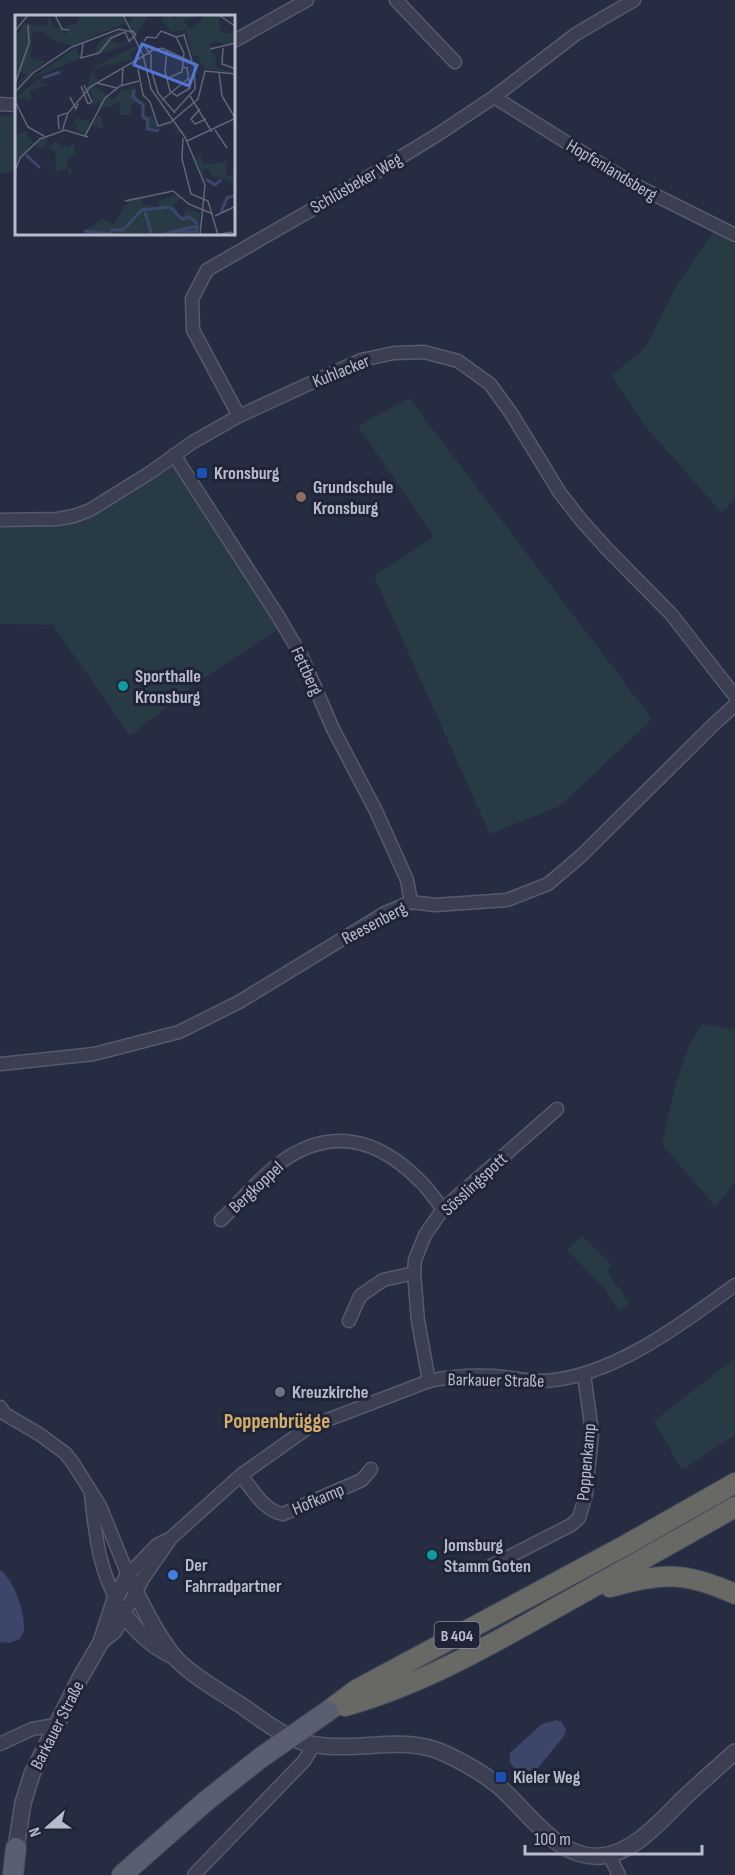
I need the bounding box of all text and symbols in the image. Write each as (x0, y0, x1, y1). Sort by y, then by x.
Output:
inset map (15, 15, 236, 236)
street label: Hopfenlandsberg (562, 135, 661, 206)
street label: Schlüsbeker Weg (307, 149, 406, 218)
street label: Kuhlacker (310, 351, 373, 392)
place label: Kronsburg (214, 463, 280, 484)
marker: Kronsburg (195, 466, 209, 480)
place label: Grundschule Kronsburg (313, 477, 393, 519)
marker: Grundschule Kronsburg (294, 490, 308, 504)
street label: Fettberg (286, 644, 327, 699)
place label: Sporthalle Kronsburg (135, 666, 201, 708)
marker: Sporthalle Kronsburg (116, 679, 130, 693)
street label: Reesenberg (338, 898, 410, 949)
street label: Sösslingspott (437, 1148, 512, 1220)
street label: Bergkoppel (225, 1157, 288, 1218)
street label: Barkauer Straße (448, 1369, 544, 1392)
place label: Kreuzkirche (292, 1382, 369, 1403)
marker: Kreuzkirche (273, 1385, 287, 1399)
district label: Poppenbrügge (224, 1409, 330, 1434)
street label: Poppenkamp (573, 1422, 600, 1502)
street label: Hofkamp (289, 1479, 347, 1520)
place label: Jomsburg Stamm Goten (443, 1535, 531, 1577)
marker: Jomsburg Stamm Goten (425, 1548, 439, 1562)
place label: Der Fahrradpartner (185, 1555, 282, 1597)
marker: Der Fahrradpartner (166, 1568, 180, 1582)
road number: B 404 (434, 1622, 480, 1648)
street label: Barkauer Straße (26, 1677, 89, 1773)
place label: Kieler Weg (513, 1767, 581, 1788)
marker: Kieler Weg (494, 1770, 508, 1784)
north arrow (18, 1797, 78, 1857)
scale bar (525, 1818, 702, 1856)
text: N (25, 1824, 46, 1839)
text: 100 m (534, 1829, 571, 1850)

